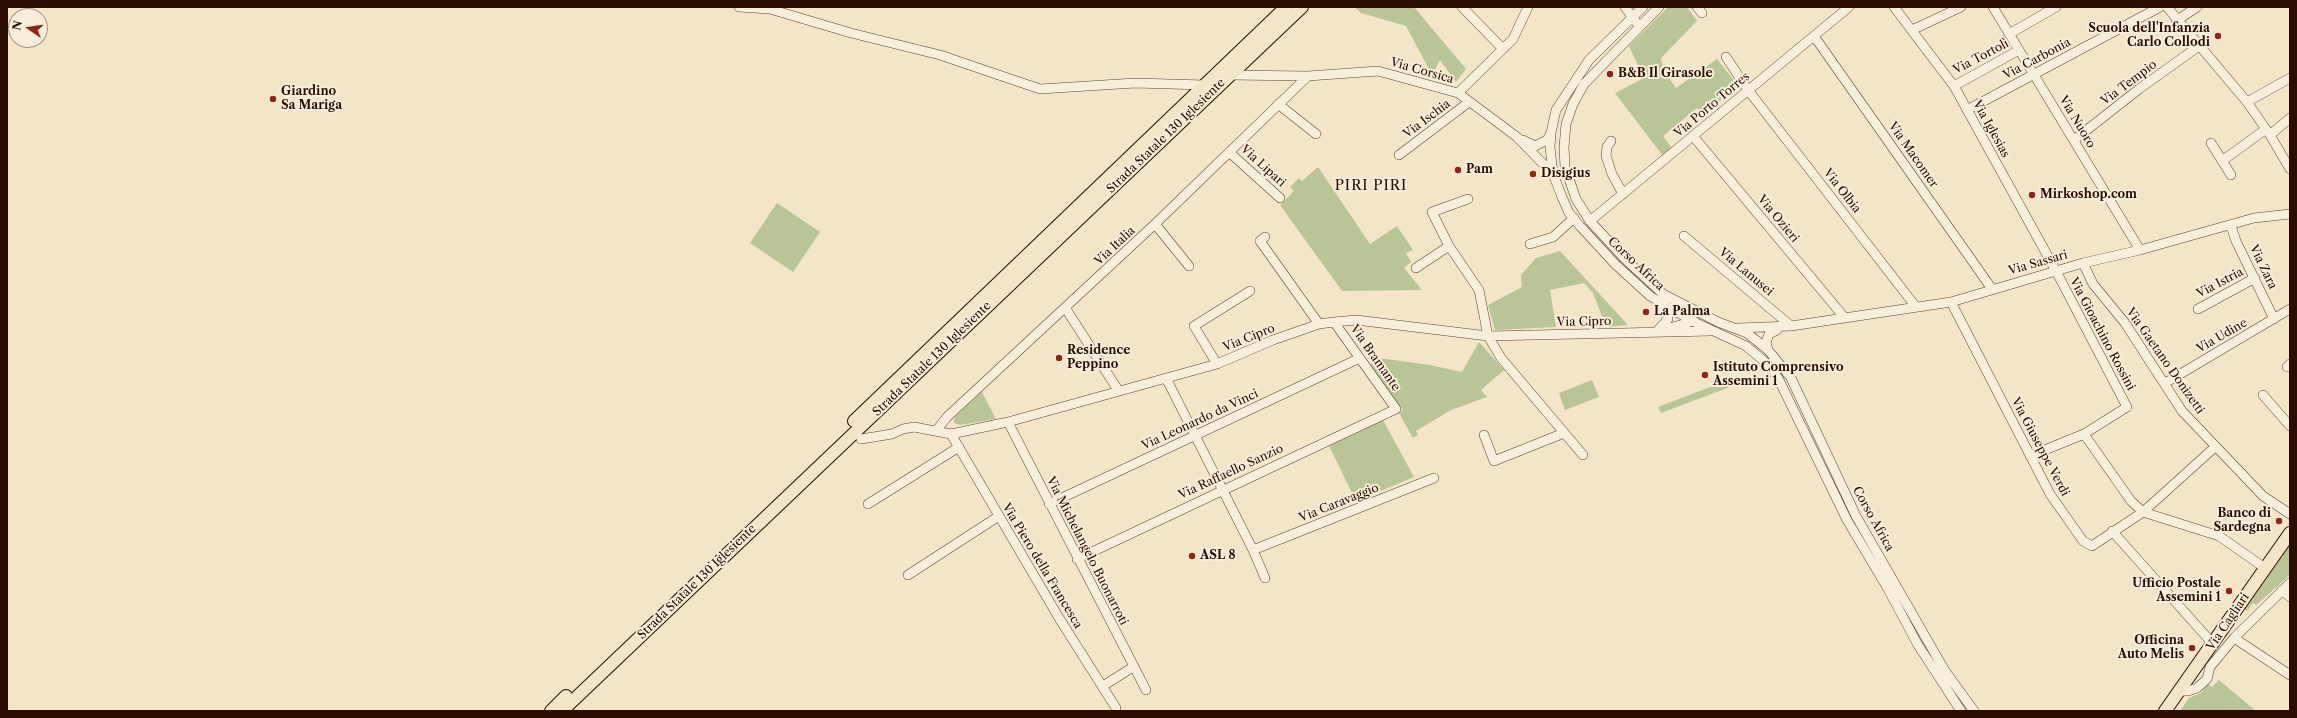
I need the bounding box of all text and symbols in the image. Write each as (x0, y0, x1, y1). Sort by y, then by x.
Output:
north arrow (8, 8, 48, 48)
text: N (9, 19, 25, 32)
place label: Scuola dell'Infanzia Carlo Collodi (2088, 22, 2210, 50)
marker: Scuola dell'Infanzia Carlo Collodi (2213, 31, 2223, 41)
street label: Via Carbonia (2001, 35, 2073, 83)
street label: Via Tortolì (1951, 36, 2011, 78)
street label: Via Corsica (1389, 55, 1455, 87)
street label: Via Tempio (2098, 57, 2160, 109)
place label: B&B Il Girasole (1618, 67, 1713, 81)
marker: B&B Il Girasole (1605, 69, 1615, 79)
street label: Via Porto Torres (1671, 69, 1753, 141)
street label: Strada Statale 130 Iglesiente (1104, 76, 1228, 196)
place label: Giardino Sa Mariga (281, 85, 342, 113)
street label: Via Nuoro (2056, 93, 2098, 151)
marker: Giardino Sa Mariga (268, 94, 278, 104)
street label: Via Ischia (1401, 97, 1453, 141)
street label: Via Iglesias (1969, 98, 2013, 160)
street label: Via Macomer (1885, 119, 1941, 191)
street label: Via Lipari (1237, 142, 1289, 190)
place label: Pam (1466, 163, 1493, 177)
marker: Pam (1453, 165, 1463, 175)
street label: Via Olbia (1820, 166, 1864, 216)
place label: Disigius (1541, 167, 1590, 181)
marker: Disigius (1528, 169, 1538, 179)
district label: PIRI PIRI (1335, 178, 1407, 194)
place label: Mirkoshop.com (2040, 188, 2137, 202)
marker: Mirkoshop.com (2027, 190, 2037, 200)
street label: Via Ozieri (1754, 193, 1802, 245)
street label: Via Italia (1092, 224, 1138, 268)
street label: Corso Africa (1605, 234, 1667, 294)
street label: Via Zara (2246, 242, 2280, 292)
street label: Via Lanusei (1716, 245, 1776, 299)
street label: Via Sassari (2007, 248, 2069, 278)
street label: Via Istria (2194, 265, 2246, 301)
street label: Via Gioachino Rossini (2066, 275, 2138, 393)
street label: Strada Statale 130 Iglesiente (870, 299, 994, 419)
place label: La Palma (1654, 305, 1710, 319)
street label: Via Gaetano Donizetti (2123, 305, 2207, 417)
marker: La Palma (1641, 307, 1651, 317)
street label: Via Cipro (1557, 314, 1611, 330)
street label: Via Udine (2194, 316, 2250, 356)
street label: Via Cipro (1221, 321, 1277, 355)
street label: Via Bramante (1347, 322, 1403, 394)
place label: Residence Peppino (1067, 344, 1130, 372)
marker: Residence Peppino (1054, 353, 1064, 363)
place label: Istituto Comprensivo Assemini 1 (1713, 361, 1844, 389)
marker: Istituto Comprensivo Assemini 1 (1700, 370, 1710, 380)
street label: Via Leonardo da Vinci (1139, 387, 1261, 453)
street label: Via Giuseppe Verdi (2008, 395, 2072, 499)
street label: Via Raffaello Sanzio (1176, 441, 1286, 503)
street label: Via Michelangelo Buonarroti (1043, 474, 1131, 628)
street label: Via Caravaggio (1297, 480, 1381, 526)
street label: Corso Africa (1849, 484, 1897, 554)
street label: Via Piero della Francesca (999, 501, 1085, 631)
place label: Banco di Sardegna (2213, 507, 2271, 535)
marker: Banco di Sardegna (2274, 516, 2284, 526)
street label: Strada Statale 130 Iglesiente (635, 522, 759, 642)
place label: ASL 8 (1200, 549, 1236, 563)
marker: ASL 8 (1187, 551, 1197, 561)
place label: Ufficio Postale Assemini 1 (2132, 577, 2221, 605)
marker: Ufficio Postale Assemini 1 (2224, 586, 2234, 596)
street label: Via Cagliari (2204, 591, 2252, 653)
place label: Officina Auto Melis (2118, 634, 2184, 662)
marker: Officina Auto Melis (2187, 643, 2197, 653)

